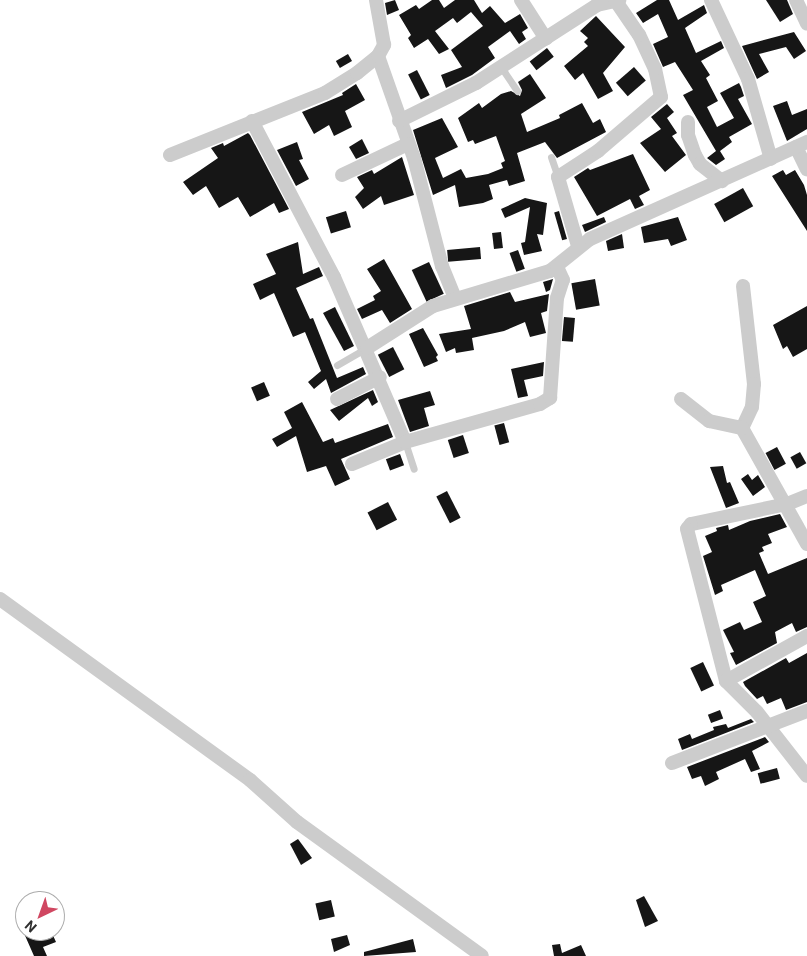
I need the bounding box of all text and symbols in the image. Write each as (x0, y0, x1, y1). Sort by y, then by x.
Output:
north arrow (15, 891, 65, 941)
text: N (22, 917, 40, 936)

